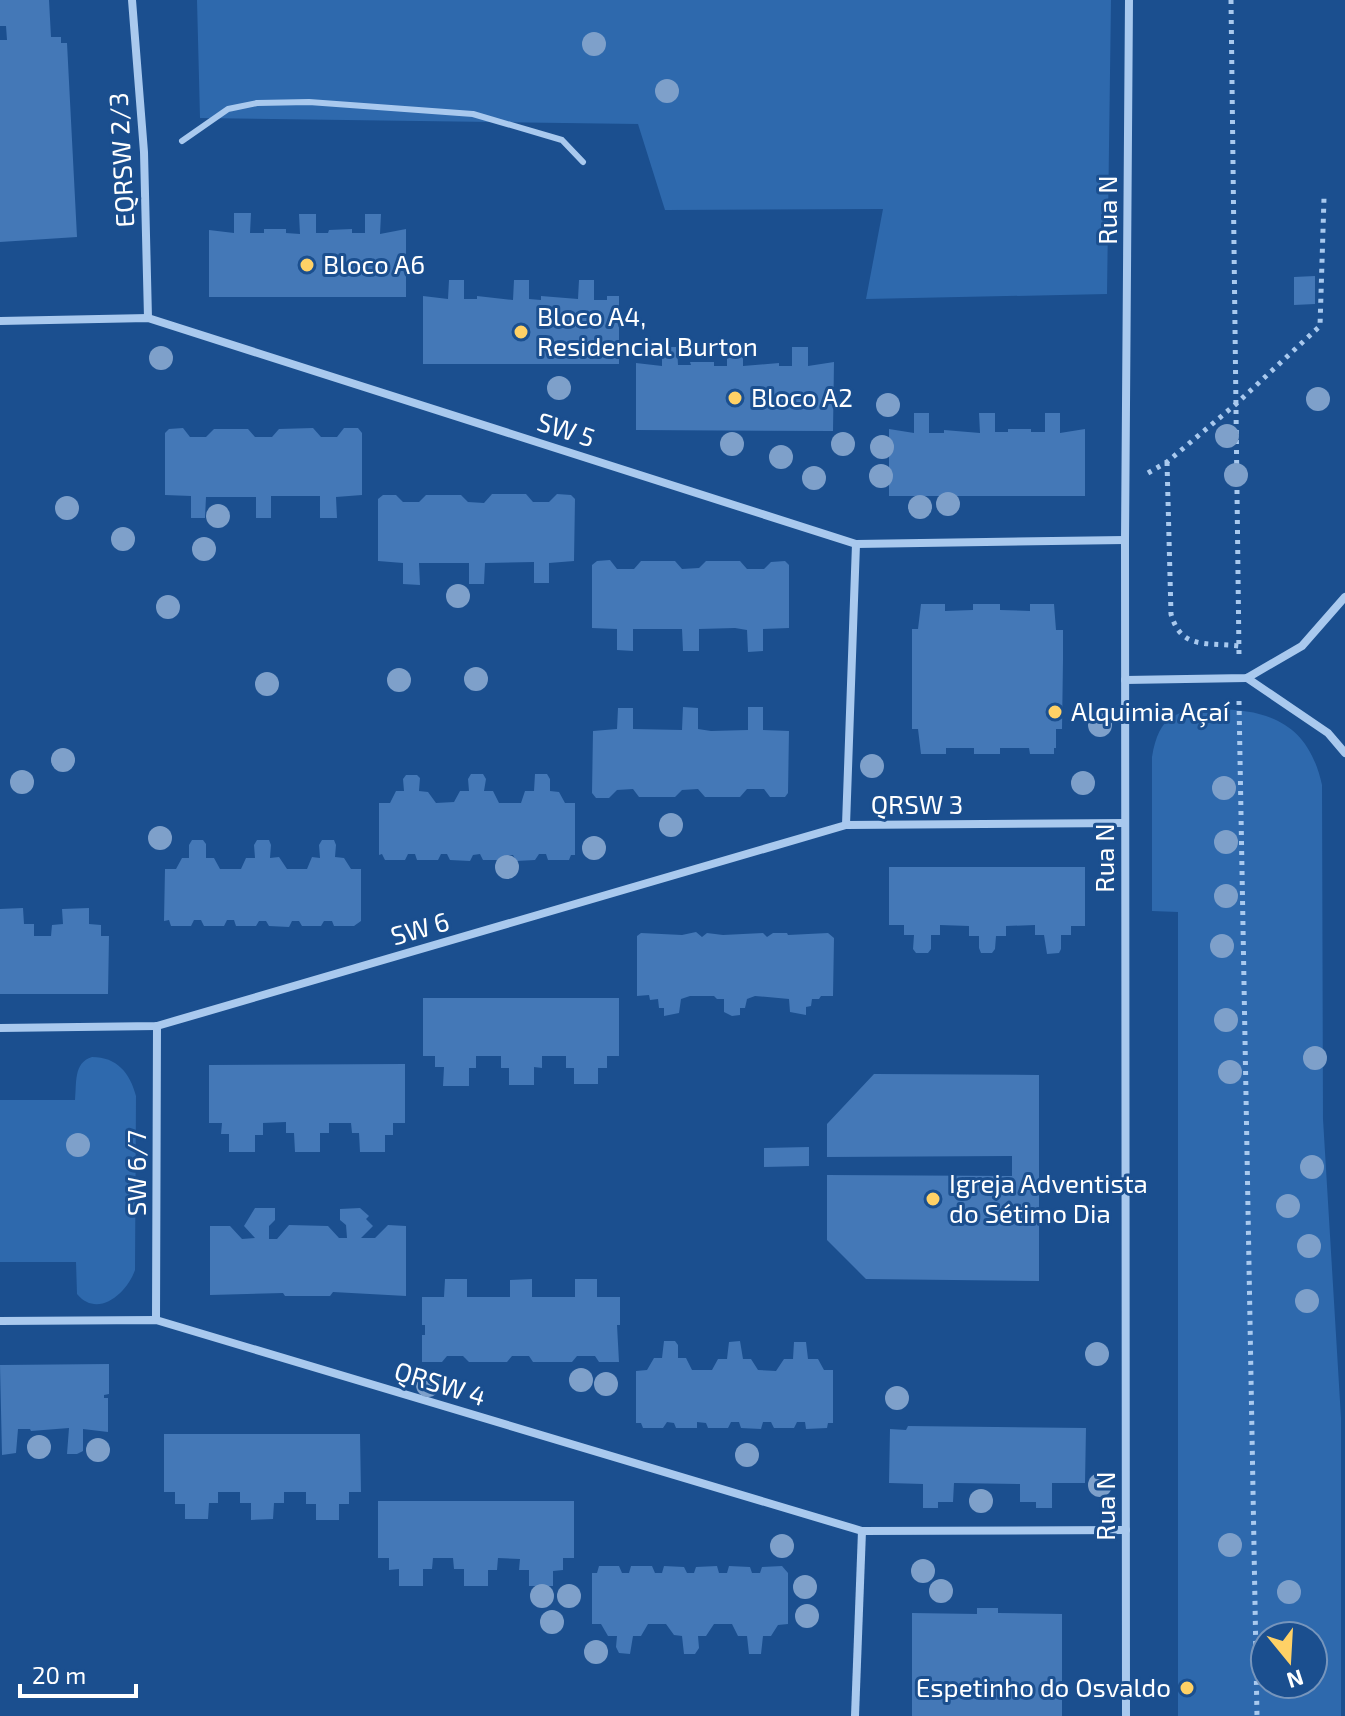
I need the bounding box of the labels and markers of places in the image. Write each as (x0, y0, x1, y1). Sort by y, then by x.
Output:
place label: Bloco A6 (323, 248, 425, 279)
marker: Bloco A6 (298, 256, 316, 274)
place label: Bloco A4, Residencial Burton (537, 300, 758, 361)
marker: Bloco A4, Residencial Burton (512, 323, 530, 341)
place label: Bloco A2 (751, 381, 853, 412)
marker: Bloco A2 (726, 389, 744, 407)
place label: Alquimia Açaí (1071, 695, 1231, 728)
marker: Alquimia Açaí (1046, 703, 1064, 721)
place label: Igreja Adventista do Sétimo Dia (949, 1167, 1148, 1228)
marker: Igreja Adventista do Sétimo Dia (924, 1190, 942, 1208)
place label: Espetinho do Osvaldo (916, 1671, 1171, 1702)
marker: Espetinho do Osvaldo (1178, 1679, 1196, 1697)

